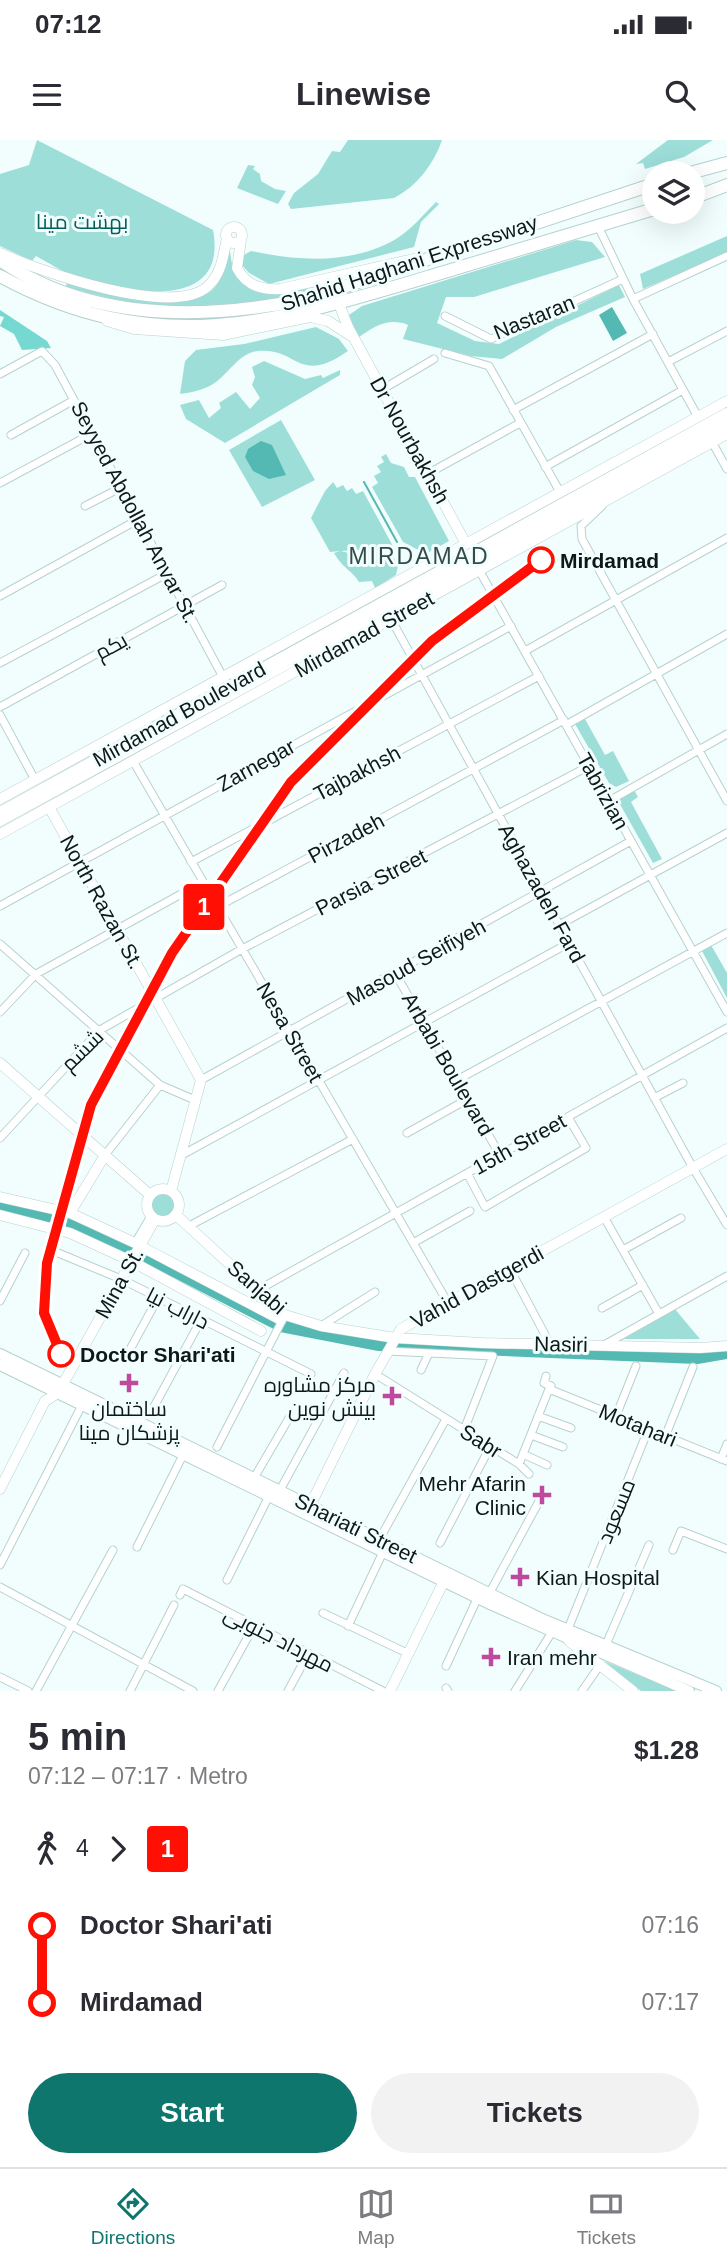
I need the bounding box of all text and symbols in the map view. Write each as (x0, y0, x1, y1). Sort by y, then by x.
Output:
text: 07:12 (35, 9, 102, 39)
icon: menu (28, 76, 66, 114)
text: Linewise (296, 76, 431, 112)
icon: search (661, 76, 699, 114)
map controls (642, 161, 705, 224)
button: layers (642, 161, 705, 224)
park label: بهشت مينا (36, 210, 128, 235)
street label: Shahid Haghani Expressway (278, 210, 541, 315)
street label: Nastaran (490, 290, 578, 344)
street label: Dr Nourbakhsh (366, 373, 454, 507)
street label: Seyyed Abdollah Anvar St. (67, 397, 203, 627)
district label: MIRDAMAD (348, 543, 490, 569)
marker: Mirdamad (528, 547, 554, 573)
place label: Mirdamad (560, 549, 659, 572)
street label: Mirdamad Street (291, 586, 438, 682)
street label: یکم (91, 628, 133, 667)
street label: Mirdamad Boulevard (89, 657, 269, 771)
street label: Zarnegar (213, 734, 299, 796)
street label: Tajbakhsh (310, 741, 404, 805)
street label: Tabrizian (573, 749, 633, 833)
street label: Pirzadeh (304, 808, 388, 868)
street label: Aghazadeh Fard (494, 820, 590, 966)
street label: North Razan St. (56, 831, 148, 973)
street label: Parsia Street (312, 844, 430, 920)
line badge: 1 (181, 884, 227, 930)
text: 1 (197, 893, 211, 920)
street label: Masoud Seifiyeh (343, 914, 489, 1010)
street label: Nesa Street (252, 978, 328, 1086)
street label: Arbabi Boulevard (398, 988, 498, 1140)
street label: ششم (56, 1025, 110, 1078)
street label: 15th Street (468, 1109, 570, 1179)
street label: Vahid Dastgerdi (407, 1241, 547, 1333)
street label: Mina St. (90, 1244, 148, 1322)
street label: Sanjabi (223, 1255, 291, 1319)
street label: داراب نیا (142, 1282, 213, 1334)
street label: Nasiri (534, 1332, 588, 1356)
marker: Doctor Shari'ati (48, 1341, 74, 1367)
place label: Doctor Shari'ati (80, 1343, 236, 1366)
marker: ساختمان پزشكان مينا (119, 1373, 139, 1393)
place label: مرکز مشاوره بینش نوین (264, 1373, 376, 1422)
marker: مرکز مشاوره بینش نوین (382, 1386, 402, 1406)
place label: ساختمان پزشكان مينا (78, 1397, 180, 1447)
street label: Motahari (596, 1399, 680, 1451)
street label: Sabr (456, 1419, 506, 1463)
place label: Mehr Afarin Clinic (419, 1472, 526, 1519)
street label: مسعود (593, 1476, 640, 1547)
marker: Mehr Afarin Clinic (532, 1485, 552, 1505)
street label: Shariati Street (291, 1488, 421, 1568)
place label: Kian Hospital (536, 1566, 660, 1589)
marker: Kian Hospital (510, 1567, 530, 1587)
street label: مهرداد جنوبی (220, 1602, 337, 1678)
place label: Iran mehr (507, 1646, 597, 1669)
marker: Iran mehr (481, 1647, 501, 1667)
text: 5 min (28, 1716, 127, 1758)
text: $1.28 (634, 1735, 699, 1765)
text: 07:12 – 07:17 · Metro (28, 1763, 248, 1789)
icon: walk (28, 1830, 66, 1868)
icon: forward (99, 1830, 137, 1868)
text: 4 (76, 1835, 89, 1861)
text: 1 (161, 1835, 174, 1862)
text: Doctor Shari'ati (80, 1910, 273, 1940)
text: 07:16 (641, 1912, 699, 1938)
text: Mirdamad (80, 1987, 203, 2017)
text: 07:17 (641, 1989, 699, 2015)
button: Start (28, 2073, 357, 2153)
button: Tickets (371, 2073, 699, 2153)
tab: Directions (91, 2185, 175, 2249)
tab: Map (357, 2185, 395, 2249)
tab: Tickets (577, 2185, 636, 2249)

